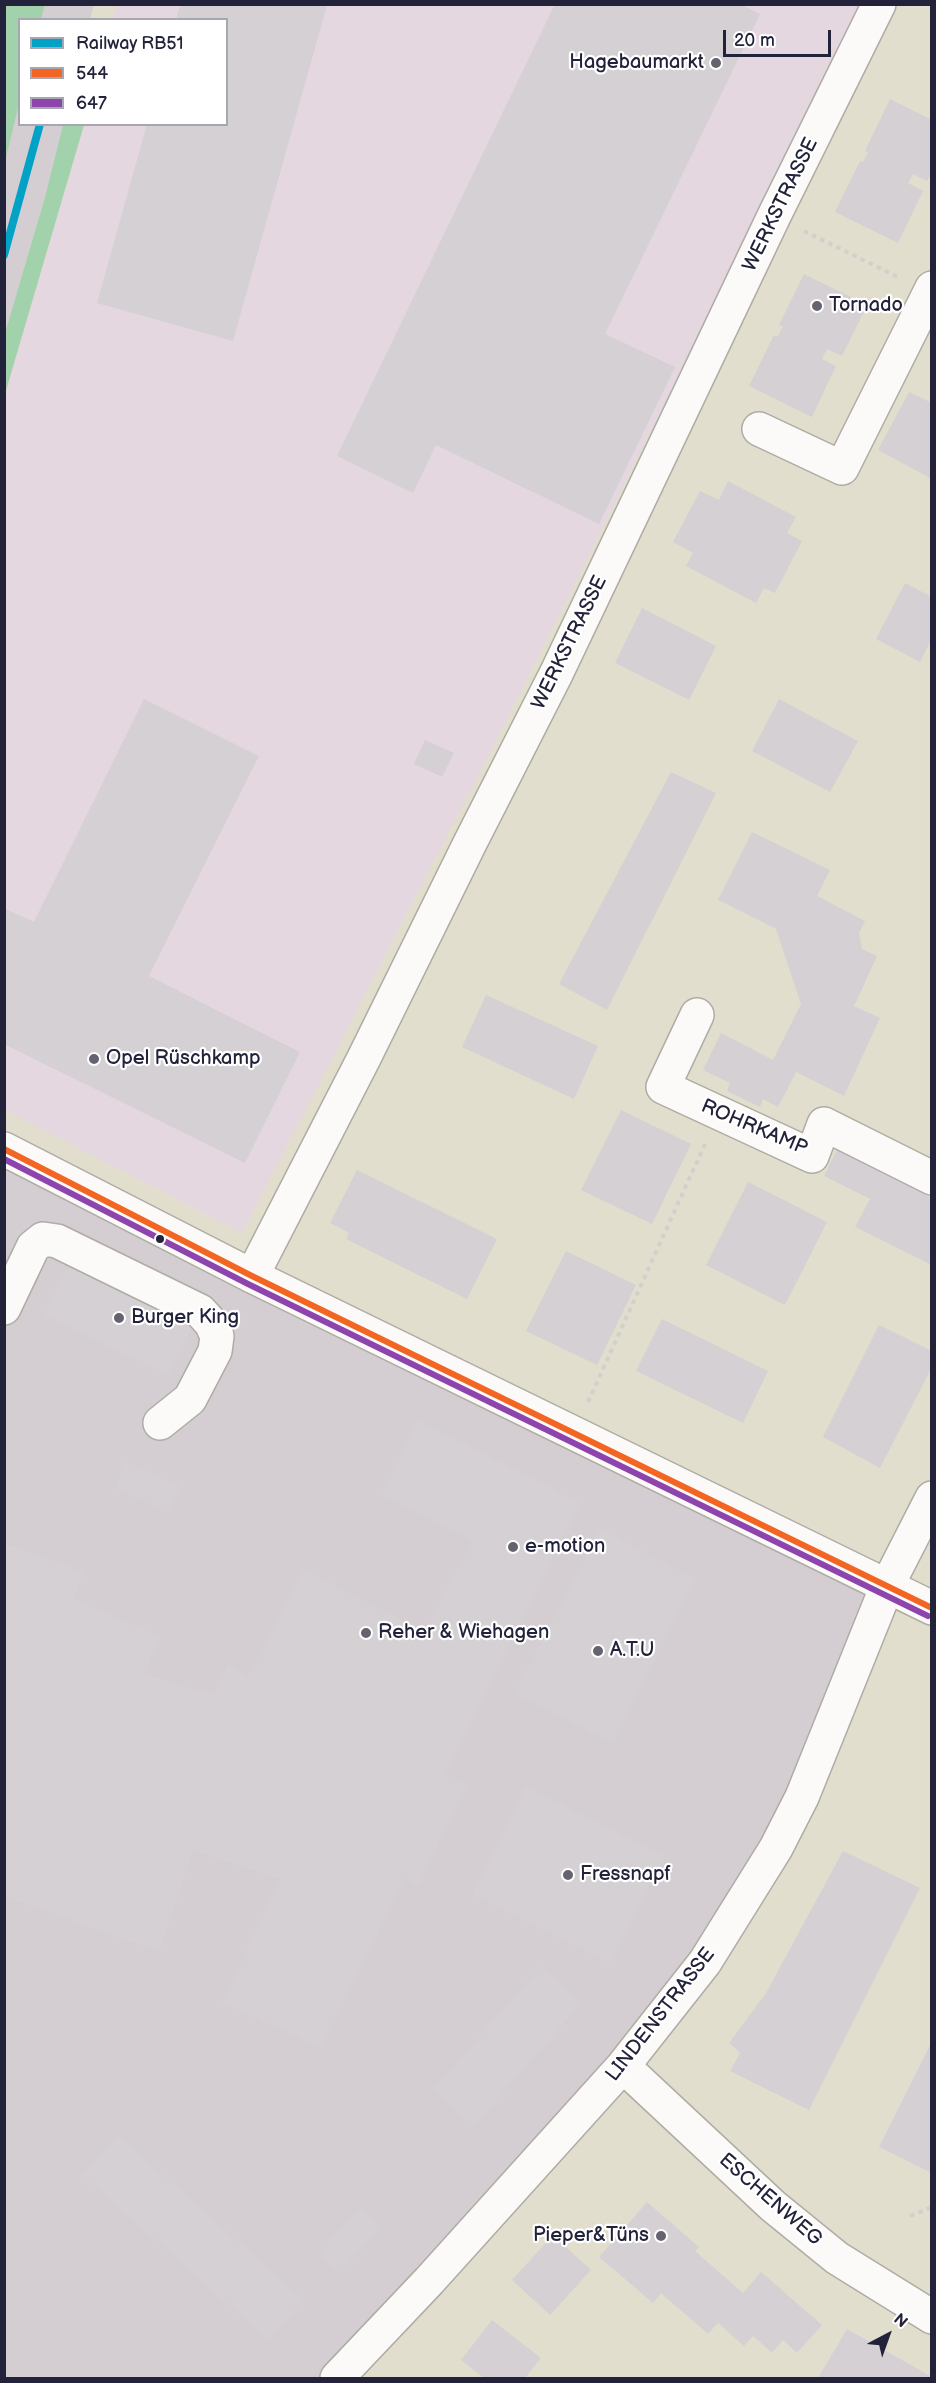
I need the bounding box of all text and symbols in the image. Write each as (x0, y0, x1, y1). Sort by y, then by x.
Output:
legend (18, 18, 228, 126)
scale bar (726, 18, 834, 56)
text: 20 m (734, 30, 775, 51)
text: Railway RB51 (76, 33, 184, 54)
place label: Hagebaumarkt (569, 51, 704, 75)
marker: Hagebaumarkt (709, 56, 723, 70)
text: 544 (76, 63, 108, 84)
text: 647 (76, 93, 107, 114)
street label: WERKSTRASSE (738, 134, 824, 276)
place label: Tornado (829, 294, 903, 318)
marker: Tornado (810, 299, 824, 313)
street label: WERKSTRASSE (527, 572, 613, 714)
place label: Opel Rüschkamp (106, 1047, 261, 1071)
marker: Opel Rüschkamp (87, 1052, 101, 1066)
street label: ROHRKAMP (697, 1095, 811, 1161)
unlabelled marker (154, 1233, 166, 1245)
place label: Burger King (131, 1306, 239, 1330)
marker: Burger King (112, 1311, 126, 1325)
place label: e-motion (525, 1535, 605, 1559)
marker: e-motion (506, 1540, 520, 1554)
place label: Reher & Wiehagen (378, 1621, 549, 1645)
marker: Reher & Wiehagen (359, 1626, 373, 1640)
place label: A.T.U (610, 1639, 654, 1663)
marker: A.T.U (591, 1644, 605, 1658)
place label: Fressnapf (580, 1863, 671, 1887)
marker: Fressnapf (561, 1868, 575, 1882)
street label: LINDENSTRASSE (601, 1943, 721, 2087)
street label: ESCHENWEG (714, 2149, 826, 2251)
place label: Pieper&Tüns (533, 2224, 649, 2248)
marker: Pieper&Tüns (654, 2229, 668, 2243)
north arrow (858, 2305, 918, 2365)
text: N (889, 2310, 911, 2332)

